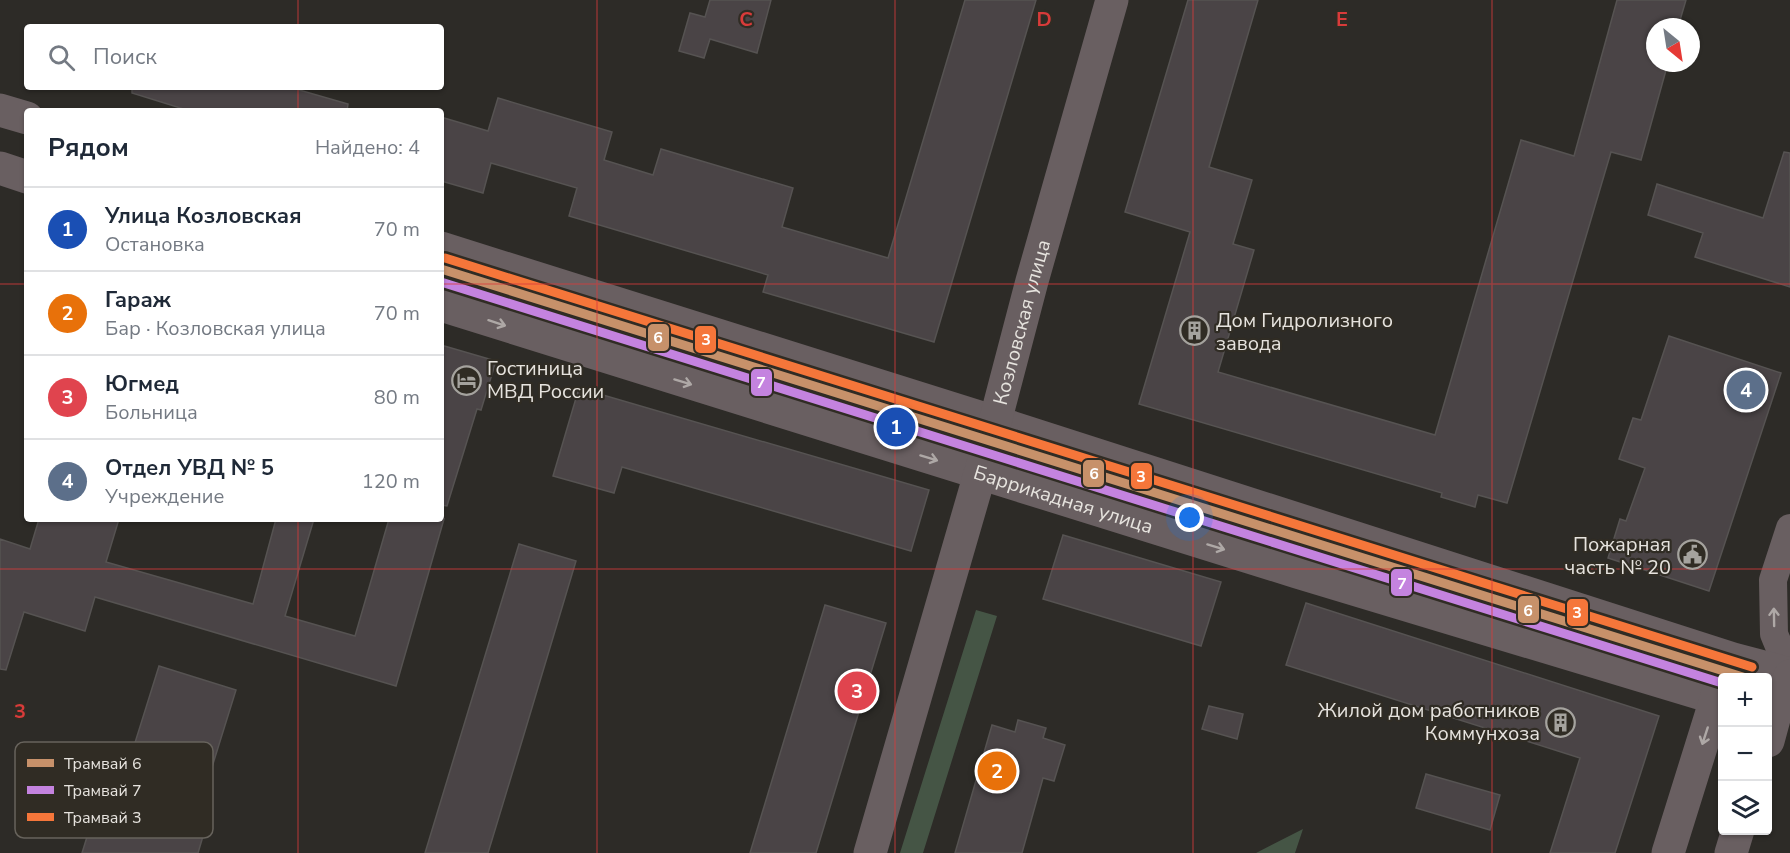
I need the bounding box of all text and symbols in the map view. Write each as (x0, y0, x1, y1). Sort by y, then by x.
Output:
text: C (739, 6, 753, 33)
text: D (1036, 6, 1052, 33)
text: E (1336, 6, 1348, 33)
north arrow (1646, 18, 1700, 72)
search box (24, 24, 444, 90)
icon: search (45, 41, 78, 74)
text: Поиск (93, 42, 157, 72)
text: Рядом (48, 130, 129, 165)
text: Найдено: 4 (315, 134, 420, 161)
text: Улица Козловская (105, 201, 302, 231)
text: 1 (62, 216, 74, 243)
text: 70 m (374, 216, 420, 243)
text: Остановка (105, 231, 205, 258)
street label: Козловская улица (987, 236, 1057, 408)
text: Гараж (105, 285, 171, 315)
text: 2 (62, 300, 74, 327)
text: 70 m (374, 300, 420, 327)
place label: Дом Гидролизного завода (1216, 307, 1393, 357)
text: Бар · Козловская улица (105, 315, 326, 342)
building icon: Дом Гидролизного завода (1179, 315, 1211, 347)
one-way arrow (487, 318, 506, 329)
line badge: 6 (647, 323, 670, 352)
line badge: 3 (694, 325, 717, 354)
text: 6 (653, 327, 663, 349)
text: 3 (701, 329, 711, 351)
place label: Гостиница МВД России (487, 355, 604, 405)
hotel icon: Гостиница МВД России (450, 364, 482, 396)
line badge: 7 (750, 368, 773, 397)
pin: 4 (1726, 368, 1766, 412)
text: Югмед (105, 369, 179, 399)
text: 7 (756, 372, 766, 394)
one-way arrow (673, 377, 692, 388)
text: 3 (62, 384, 74, 411)
text: 80 m (374, 384, 420, 411)
text: Больница (105, 399, 198, 426)
pin: 1 (876, 404, 916, 450)
text: Отдел УВД № 5 (105, 453, 274, 483)
one-way arrow (919, 454, 938, 465)
street label: Баррикадная улица (970, 458, 1157, 540)
line badge: 6 (1082, 459, 1105, 488)
line badge: 3 (1130, 462, 1153, 490)
text: 6 (1089, 463, 1099, 485)
text: 3 (1136, 466, 1146, 488)
text: 4 (62, 468, 74, 495)
text: 120 m (362, 468, 420, 495)
text: Учреждение (105, 483, 224, 510)
your location (1175, 503, 1204, 532)
place label: Пожарная часть № 20 (1564, 531, 1671, 581)
public building icon: Пожарная часть № 20 (1676, 539, 1708, 571)
one-way arrow (1206, 542, 1225, 553)
line badge: 7 (1390, 568, 1413, 597)
text: 7 (1397, 573, 1407, 595)
line badge: 6 (1517, 595, 1540, 624)
line badge: 3 (1566, 598, 1589, 627)
text: 6 (1523, 600, 1533, 622)
text: 3 (1572, 602, 1582, 624)
one-way arrow (1768, 608, 1780, 628)
pin: 3 (838, 668, 876, 714)
map controls (1718, 673, 1772, 835)
button: + (1718, 673, 1772, 727)
place label: Жилой дом работников Коммунхоза (1318, 697, 1540, 747)
text: 3 (14, 698, 26, 725)
building icon: Жилой дом работников Коммунхоза (1545, 706, 1577, 738)
one-way arrow (1699, 726, 1710, 745)
button: − (1718, 727, 1772, 781)
legend (15, 742, 213, 838)
pin: 2 (978, 748, 1016, 794)
text: Трамвай 6 (64, 753, 142, 775)
text: Трамвай 7 (64, 780, 142, 802)
button: layers (1718, 781, 1772, 835)
text: Трамвай 3 (64, 807, 142, 829)

